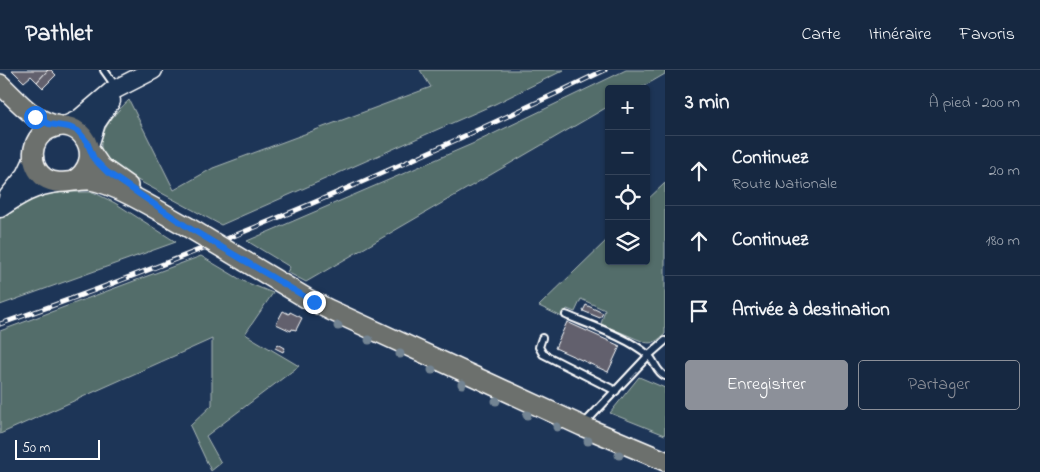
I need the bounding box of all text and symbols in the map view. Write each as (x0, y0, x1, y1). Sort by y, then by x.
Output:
text: Pathlet (25, 17, 93, 52)
text: Carte (801, 22, 841, 48)
text: Itinéraire (869, 22, 931, 48)
text: Favoris (959, 22, 1015, 48)
map controls (605, 85, 650, 265)
button: + (605, 85, 650, 130)
text: 3 min (685, 88, 729, 118)
text: À pied · 200 m (929, 91, 1020, 115)
route start (24, 106, 47, 129)
button: − (605, 130, 650, 175)
text: Continuez (732, 145, 808, 172)
icon: ahead (685, 157, 713, 185)
text: 20 m (989, 159, 1020, 183)
text: Route Nationale (732, 172, 837, 196)
button: locate (605, 175, 650, 220)
button: layers (605, 220, 650, 265)
icon: ahead (685, 227, 713, 255)
text: Continuez (732, 227, 808, 254)
text: 180 m (986, 229, 1020, 253)
route end (303, 291, 326, 314)
icon: arrive (685, 297, 713, 325)
text: Arrivée à destination (732, 297, 890, 324)
button: Enregistrer (685, 360, 848, 410)
button: Partager (858, 360, 1020, 410)
scale bar (15, 437, 100, 460)
text: 50 m (22, 438, 50, 459)

